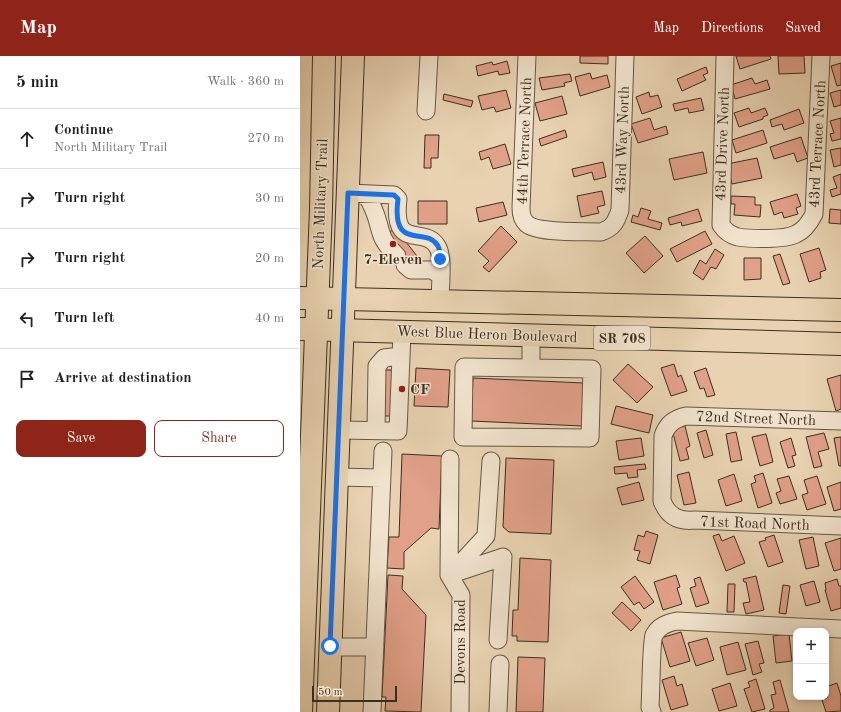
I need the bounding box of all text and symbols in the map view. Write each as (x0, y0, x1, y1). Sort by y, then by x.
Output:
text: Map (20, 19, 57, 38)
text: Map (653, 21, 679, 35)
text: Directions (701, 21, 763, 35)
text: Saved (785, 21, 821, 35)
text: 5 min (16, 74, 59, 91)
text: Walk · 360 m (207, 75, 284, 88)
street label: 44th Terrace North (516, 77, 535, 205)
street label: 43rd Terrace North (808, 80, 829, 208)
street label: 43rd Way North (614, 86, 633, 194)
street label: 43rd Drive North (714, 87, 733, 201)
text: Continue (54, 123, 113, 138)
icon: ahead (16, 128, 38, 150)
text: 270 m (247, 132, 284, 145)
street label: North Military Trail (312, 138, 331, 270)
text: North Military Trail (54, 141, 167, 154)
icon: right (16, 188, 38, 210)
text: Turn right (54, 191, 125, 206)
text: 30 m (255, 192, 284, 205)
marker: 7-Eleven (388, 239, 398, 249)
icon: right (16, 248, 38, 270)
route end (431, 250, 449, 268)
text: Turn right (54, 251, 125, 266)
text: 20 m (255, 252, 284, 265)
place label: 7-Eleven (364, 253, 422, 268)
icon: left (16, 308, 38, 330)
text: Turn left (54, 311, 114, 326)
text: 40 m (255, 312, 284, 325)
street label: West Blue Heron Boulevard (396, 325, 578, 346)
road number: SR 708 (594, 326, 650, 350)
icon: arrive (16, 368, 38, 390)
text: Arrive at destination (54, 371, 192, 386)
place label: CF (410, 383, 430, 398)
marker: CF (397, 384, 407, 394)
street label: 72nd Street North (696, 410, 816, 429)
button: Save (16, 420, 146, 457)
button: Share (154, 420, 284, 457)
street label: 71st Road North (700, 515, 810, 534)
street label: Devons Road (454, 599, 469, 685)
map controls (793, 628, 829, 700)
button: + (793, 628, 829, 664)
route start (321, 637, 339, 655)
button: − (793, 664, 829, 700)
scale bar (312, 684, 397, 703)
text: 50 m (318, 687, 343, 698)

